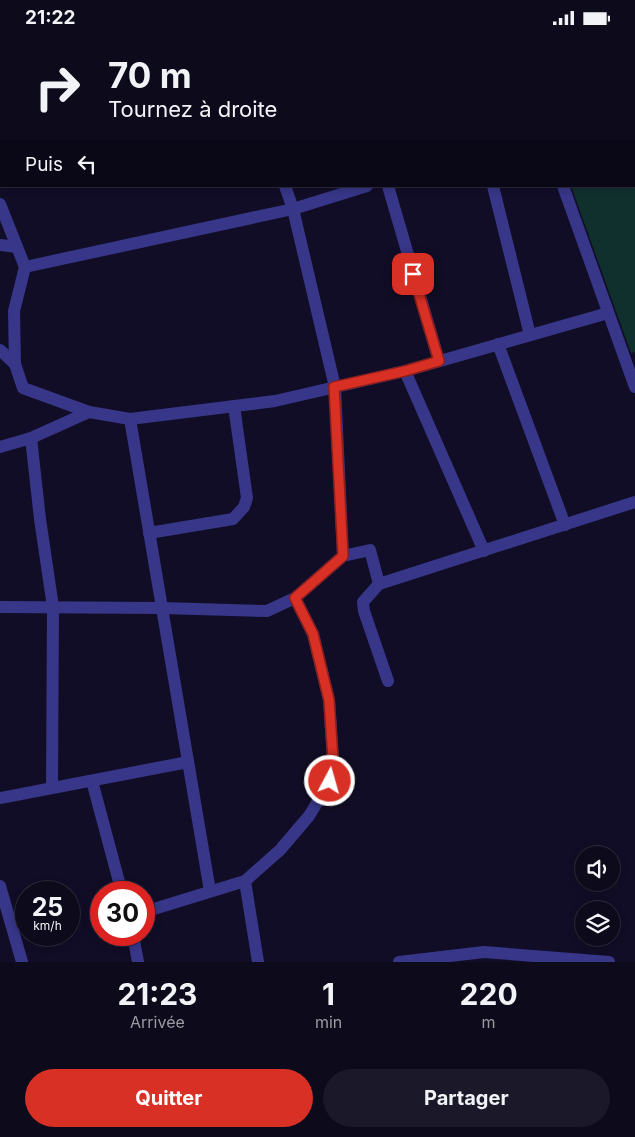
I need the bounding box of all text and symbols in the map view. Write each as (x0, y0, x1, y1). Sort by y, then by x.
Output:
text: 21:22 (25, 6, 75, 29)
text: 70 m (108, 54, 192, 96)
icon: right (25, 55, 90, 120)
text: Tournez à droite (108, 96, 277, 122)
icon: left (73, 150, 101, 178)
text: Puis (25, 153, 63, 176)
pin (392, 253, 434, 295)
icon: arrive (399, 260, 427, 288)
position arrow (303, 754, 355, 806)
map controls (575, 846, 620, 946)
button: sound (575, 846, 620, 891)
speed limit sign: 30 (90, 881, 155, 946)
text: 25 (32, 892, 63, 922)
button: layers (575, 901, 620, 946)
text: km/h (33, 918, 62, 933)
text: 21:23 (117, 976, 198, 1012)
text: 1 (322, 976, 335, 1012)
text: 220 (460, 976, 518, 1012)
text: Arrivée (130, 1012, 185, 1032)
text: min (315, 1012, 342, 1032)
text: m (482, 1012, 496, 1032)
button: Quitter (25, 1069, 313, 1127)
button: Partager (323, 1069, 610, 1127)

